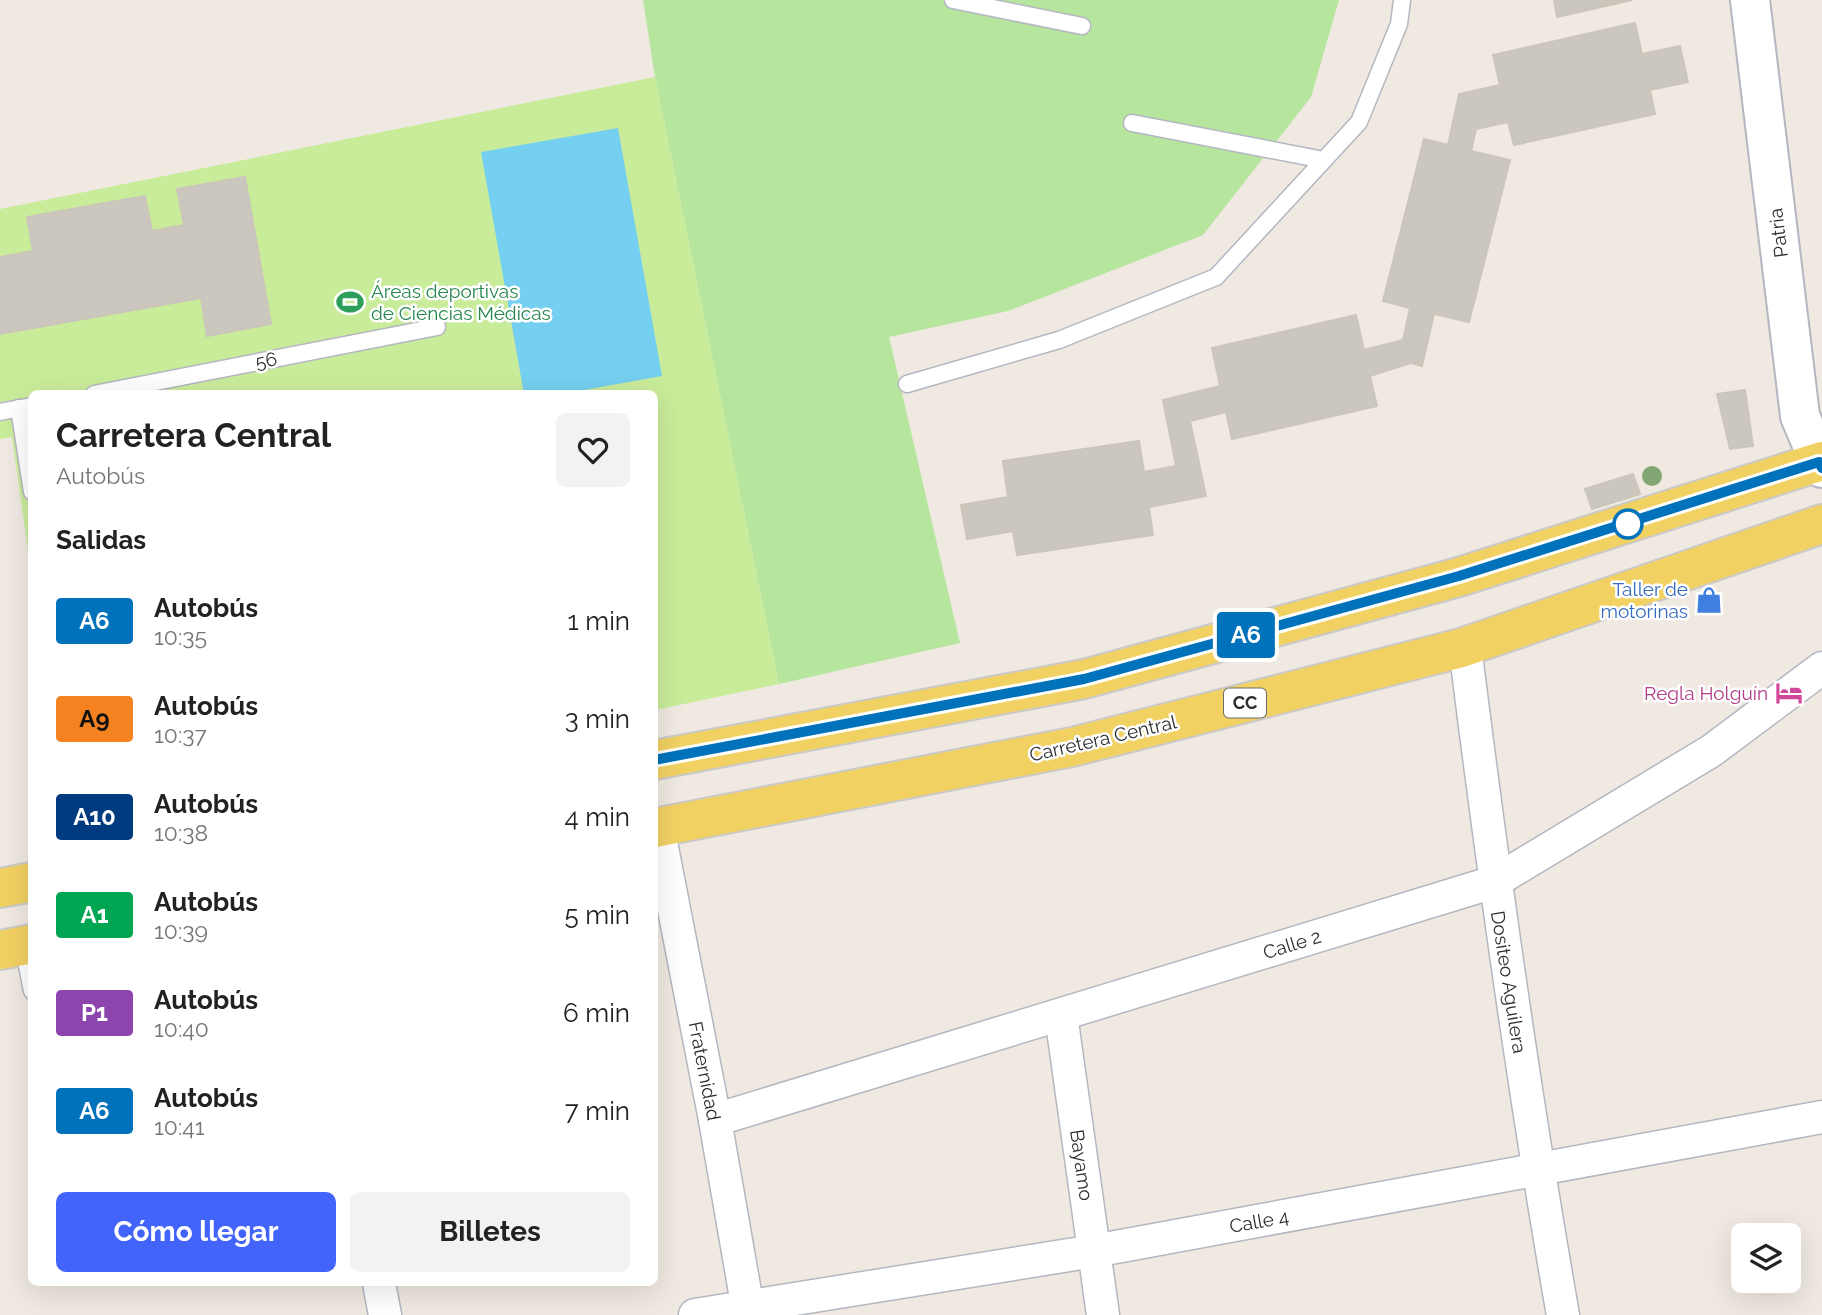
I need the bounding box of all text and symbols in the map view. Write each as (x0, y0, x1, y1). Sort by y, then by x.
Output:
street label: Patria (1764, 207, 1792, 259)
place label: Áreas deportivas de Ciencias Médicas (371, 280, 551, 324)
sports icon: Áreas deportivas de Ciencias Médicas (335, 287, 365, 317)
street label: 56 (253, 347, 279, 373)
button: heart (556, 413, 630, 487)
text: Carretera Central (56, 416, 331, 455)
text: Autobús (56, 462, 145, 489)
unlabelled marker (1613, 509, 1643, 539)
text: Salidas (56, 525, 146, 555)
place label: Taller de motorinas (1600, 578, 1688, 622)
shop icon: Taller de motorinas (1694, 585, 1724, 615)
text: Autobús (154, 593, 258, 623)
text: A6 (79, 606, 110, 635)
text: 1 min (568, 606, 630, 636)
line badge: A6 (1214, 612, 1278, 658)
text: A6 (1231, 620, 1261, 649)
text: 10:35 (154, 623, 207, 650)
hotel icon: Regla Holguín (1774, 678, 1804, 708)
place label: Regla Holguín (1644, 682, 1768, 704)
road number: CC (1224, 688, 1266, 718)
text: Autobús (154, 691, 258, 721)
text: A9 (79, 704, 110, 733)
text: 3 min (565, 704, 630, 734)
street label: Carretera Central (1027, 710, 1180, 766)
text: 10:37 (154, 721, 207, 748)
text: Autobús (154, 789, 258, 819)
text: A10 (73, 802, 116, 831)
text: 4 min (564, 802, 630, 832)
text: 10:38 (154, 819, 208, 846)
text: Autobús (154, 887, 258, 917)
text: A1 (81, 900, 108, 929)
text: 5 min (564, 900, 630, 930)
street label: Dositeo Aguilera (1487, 909, 1531, 1055)
text: 10:39 (154, 917, 208, 944)
street label: Calle 2 (1260, 925, 1324, 963)
text: Autobús (154, 985, 258, 1015)
text: P1 (81, 998, 108, 1027)
text: 6 min (563, 998, 630, 1028)
text: 10:40 (154, 1015, 209, 1042)
street label: Fraternidad (685, 1020, 725, 1122)
text: Autobús (154, 1083, 258, 1113)
text: A6 (79, 1096, 110, 1125)
text: 7 min (565, 1096, 630, 1126)
text: 10:41 (154, 1113, 205, 1140)
street label: Bayamo (1066, 1128, 1098, 1202)
button: Cómo llegar (56, 1192, 336, 1272)
button: Billetes (350, 1192, 630, 1272)
street label: Calle 4 (1227, 1205, 1291, 1237)
map controls (1731, 1223, 1801, 1293)
button: layers (1731, 1223, 1801, 1293)

